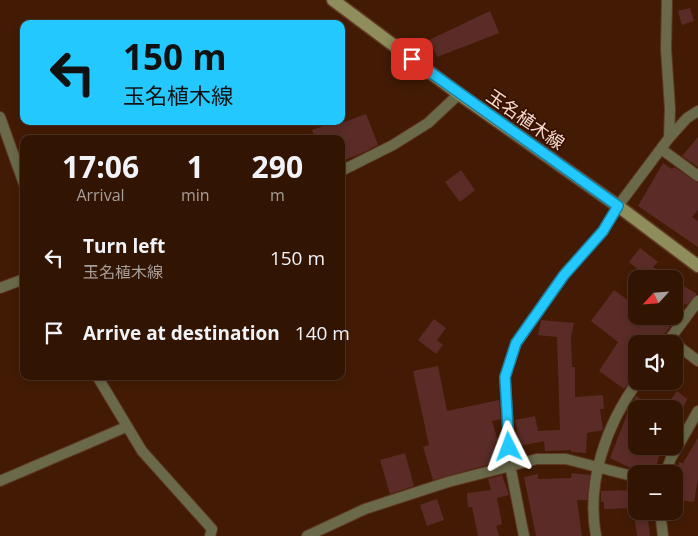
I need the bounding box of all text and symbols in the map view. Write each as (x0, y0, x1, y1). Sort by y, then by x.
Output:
text: 150 m (123, 33, 227, 80)
pin (391, 38, 433, 80)
icon: left (40, 40, 105, 105)
icon: arrive (398, 45, 426, 73)
text: 玉名植木線 (123, 80, 233, 110)
street label: 玉名植木線 (482, 83, 570, 155)
text: 17:06 (62, 146, 139, 187)
text: 1 (187, 146, 204, 187)
text: 290 (252, 146, 303, 187)
text: Arrival (76, 184, 125, 206)
text: min (181, 184, 210, 206)
text: m (270, 184, 285, 206)
text: Turn left (83, 233, 165, 259)
icon: left (40, 244, 68, 272)
text: 150 m (270, 245, 325, 271)
text: 玉名植木線 (83, 261, 163, 283)
north arrow (628, 270, 682, 325)
map controls (628, 270, 683, 520)
icon: arrive (40, 319, 68, 347)
text: Arrive at destination (83, 320, 280, 346)
text: 140 m (295, 320, 350, 346)
button: sound (628, 335, 683, 390)
button: + (628, 400, 683, 455)
position arrow (482, 420, 534, 472)
button: − (628, 465, 683, 520)

